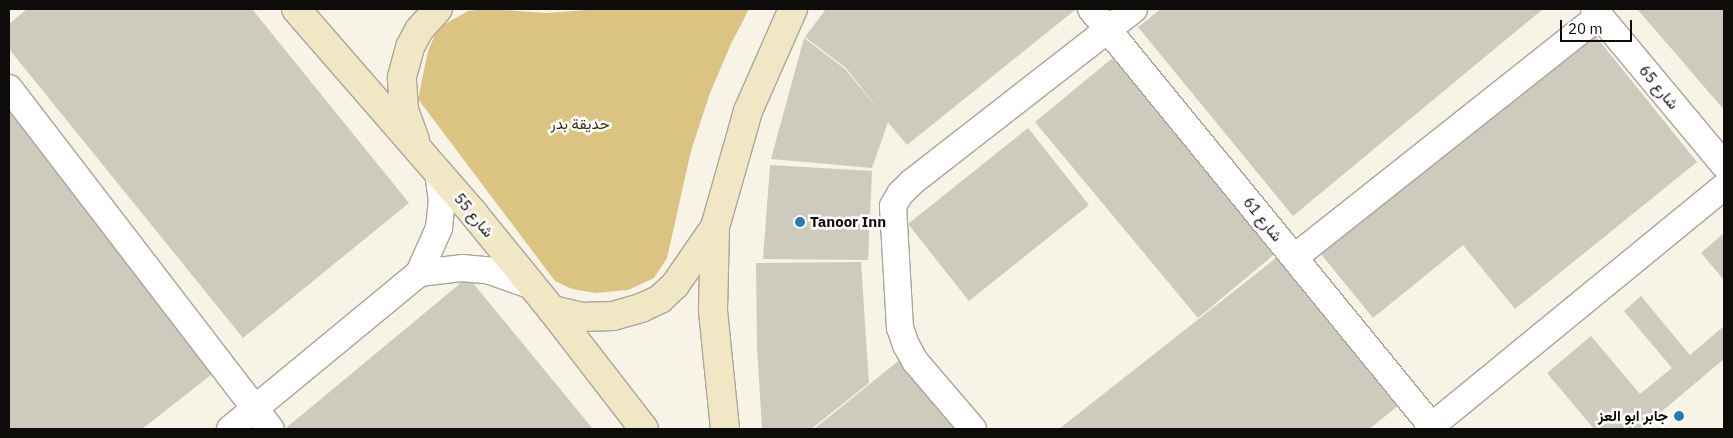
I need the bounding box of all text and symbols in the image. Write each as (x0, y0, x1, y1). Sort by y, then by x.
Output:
scale bar (1563, 10, 1636, 42)
text: 20 m (1568, 19, 1603, 38)
street label: شارع 65 (1635, 61, 1683, 113)
park label: حديقة بدر (550, 115, 610, 133)
street label: شارع 55 (450, 189, 498, 241)
street label: شارع 61 (1240, 193, 1286, 245)
place label: Tanoor Inn (810, 213, 886, 231)
marker: Tanoor Inn (794, 216, 806, 228)
place label: جابر ابو العز (1598, 407, 1668, 425)
marker: جابر ابو العز (1672, 409, 1686, 423)

